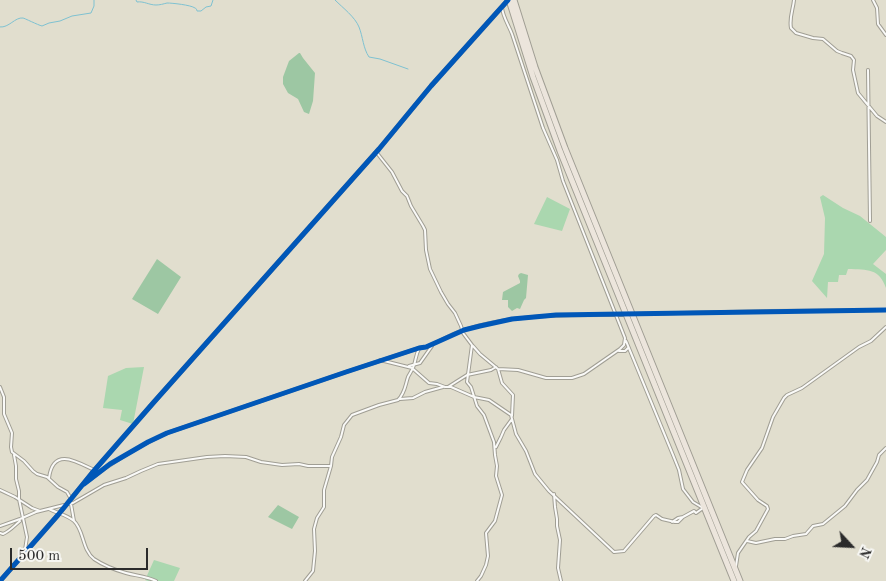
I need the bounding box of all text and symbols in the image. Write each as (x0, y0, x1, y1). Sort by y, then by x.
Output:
north arrow (826, 521, 876, 571)
scale bar (12, 538, 150, 570)
text: N (856, 545, 873, 560)
text: 500 m (18, 549, 60, 564)

